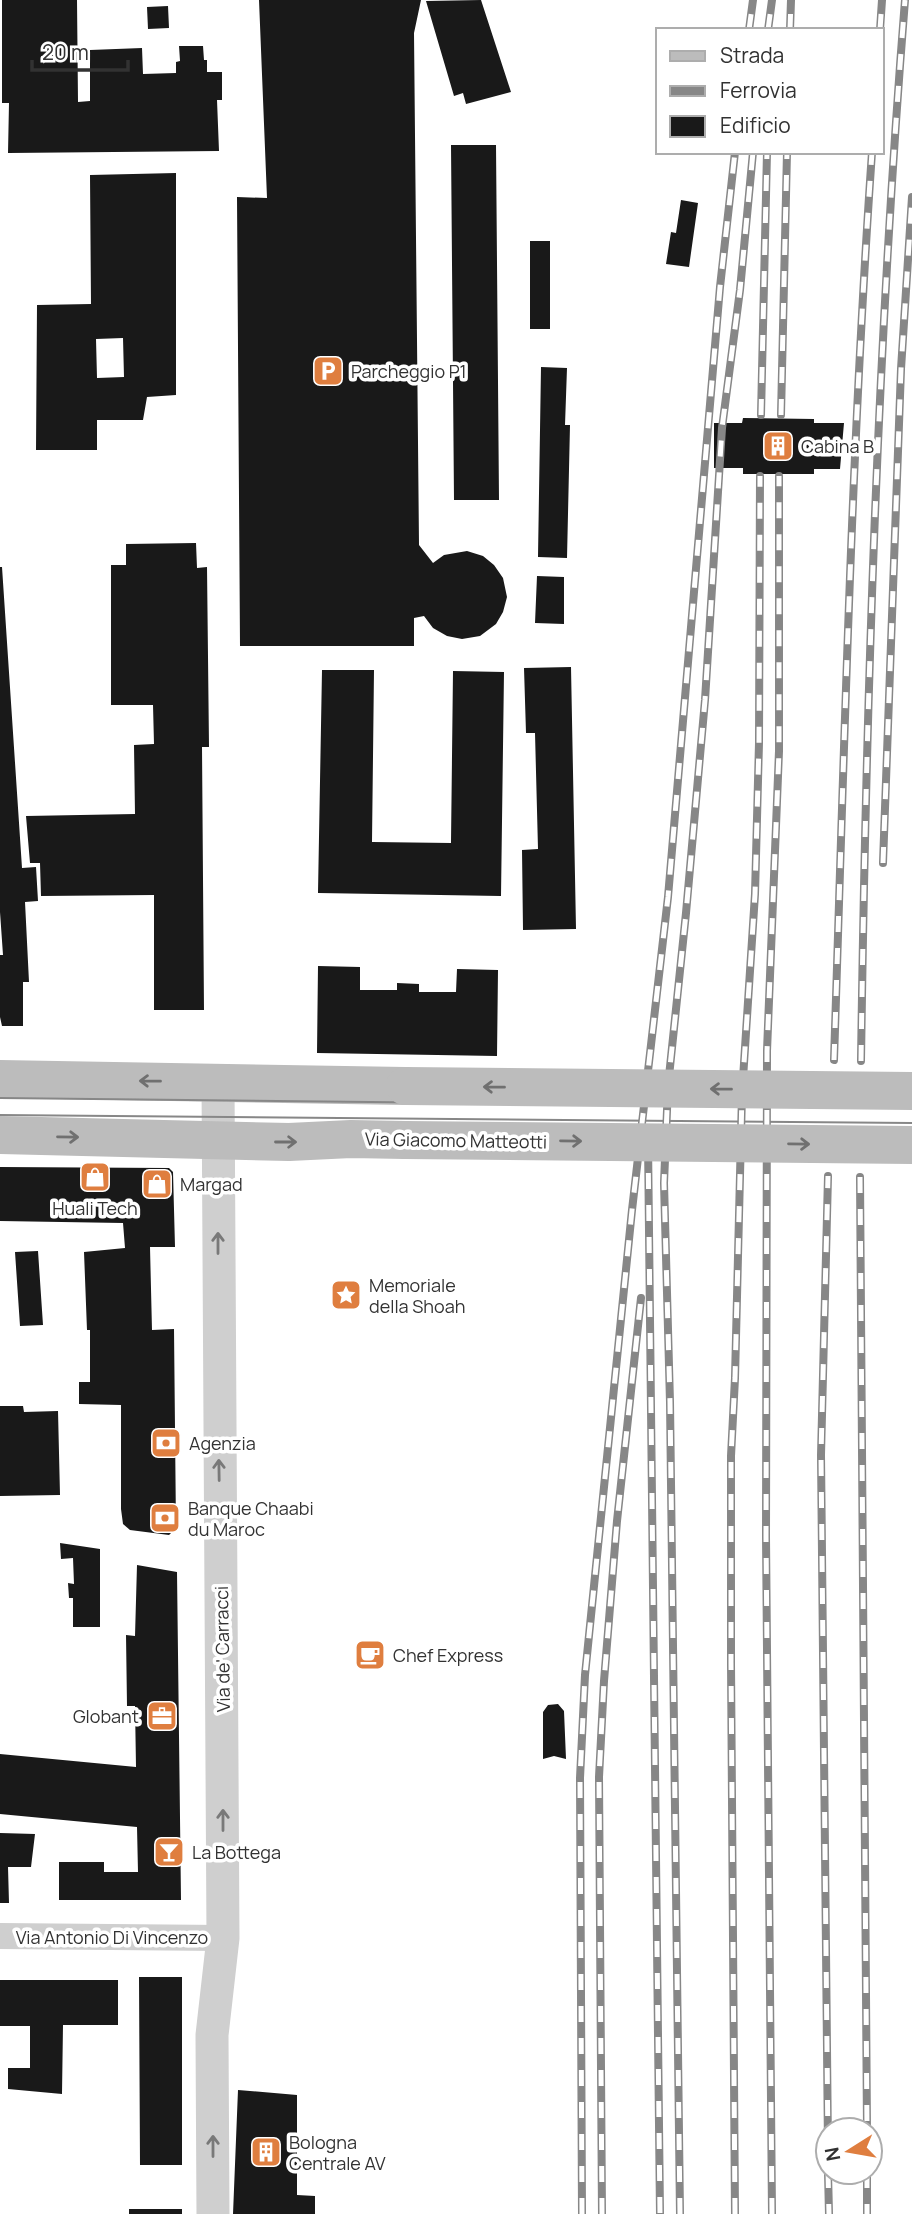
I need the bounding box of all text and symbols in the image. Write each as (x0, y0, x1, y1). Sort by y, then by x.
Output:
scale bar (32, 28, 128, 72)
legend (656, 28, 884, 154)
text: 20 m (42, 38, 89, 66)
text: Strada (720, 41, 784, 69)
text: Ferrovia (720, 76, 797, 104)
text: Edificio (720, 111, 791, 139)
parking icon: Parcheggio P1 (311, 354, 345, 388)
place label: Parcheggio P1 (351, 359, 467, 383)
building icon: Cabina B (761, 429, 795, 463)
place label: Cabina B (801, 434, 874, 458)
one-way arrow (139, 1074, 162, 1088)
one-way arrow (483, 1080, 506, 1094)
one-way arrow (710, 1082, 733, 1096)
street label: Via Giacomo Matteotti (365, 1126, 547, 1154)
one-way arrow (56, 1130, 79, 1144)
one-way arrow (274, 1135, 297, 1149)
one-way arrow (559, 1135, 582, 1148)
one-way arrow (787, 1137, 810, 1150)
shop icon: Huali Tech (78, 1160, 112, 1194)
shop icon: Margad (140, 1167, 174, 1201)
place label: Margad (180, 1172, 243, 1196)
place label: Huali Tech (52, 1196, 138, 1220)
one-way arrow (211, 1232, 225, 1255)
place label: Memoriale della Shoah (369, 1273, 465, 1318)
place icon: Memoriale della Shoah (329, 1278, 363, 1312)
bank icon: Agenzia (149, 1426, 183, 1460)
place label: Agenzia (189, 1431, 256, 1455)
one-way arrow (213, 1459, 226, 1482)
place label: Banque Chaabi du Maroc (188, 1496, 314, 1541)
bank icon: Banque Chaabi du Maroc (148, 1501, 182, 1535)
street label: Via de' Carracci (209, 1586, 235, 1712)
cafe icon: Chef Express (353, 1638, 387, 1672)
place label: Chef Express (393, 1643, 503, 1667)
office icon: Globant (145, 1699, 179, 1733)
place label: Globant (73, 1704, 139, 1728)
one-way arrow (216, 1809, 230, 1832)
bar icon: La Bottega (152, 1835, 186, 1869)
place label: La Bottega (192, 1840, 281, 1864)
street label: Via Antonio Di Vincenzo (16, 1925, 208, 1949)
north arrow (814, 2116, 884, 2186)
place label: Bologna Centrale AV (289, 2130, 386, 2175)
one-way arrow (206, 2135, 220, 2158)
building icon: Bologna Centrale AV (249, 2135, 283, 2169)
text: N (818, 2145, 846, 2163)

